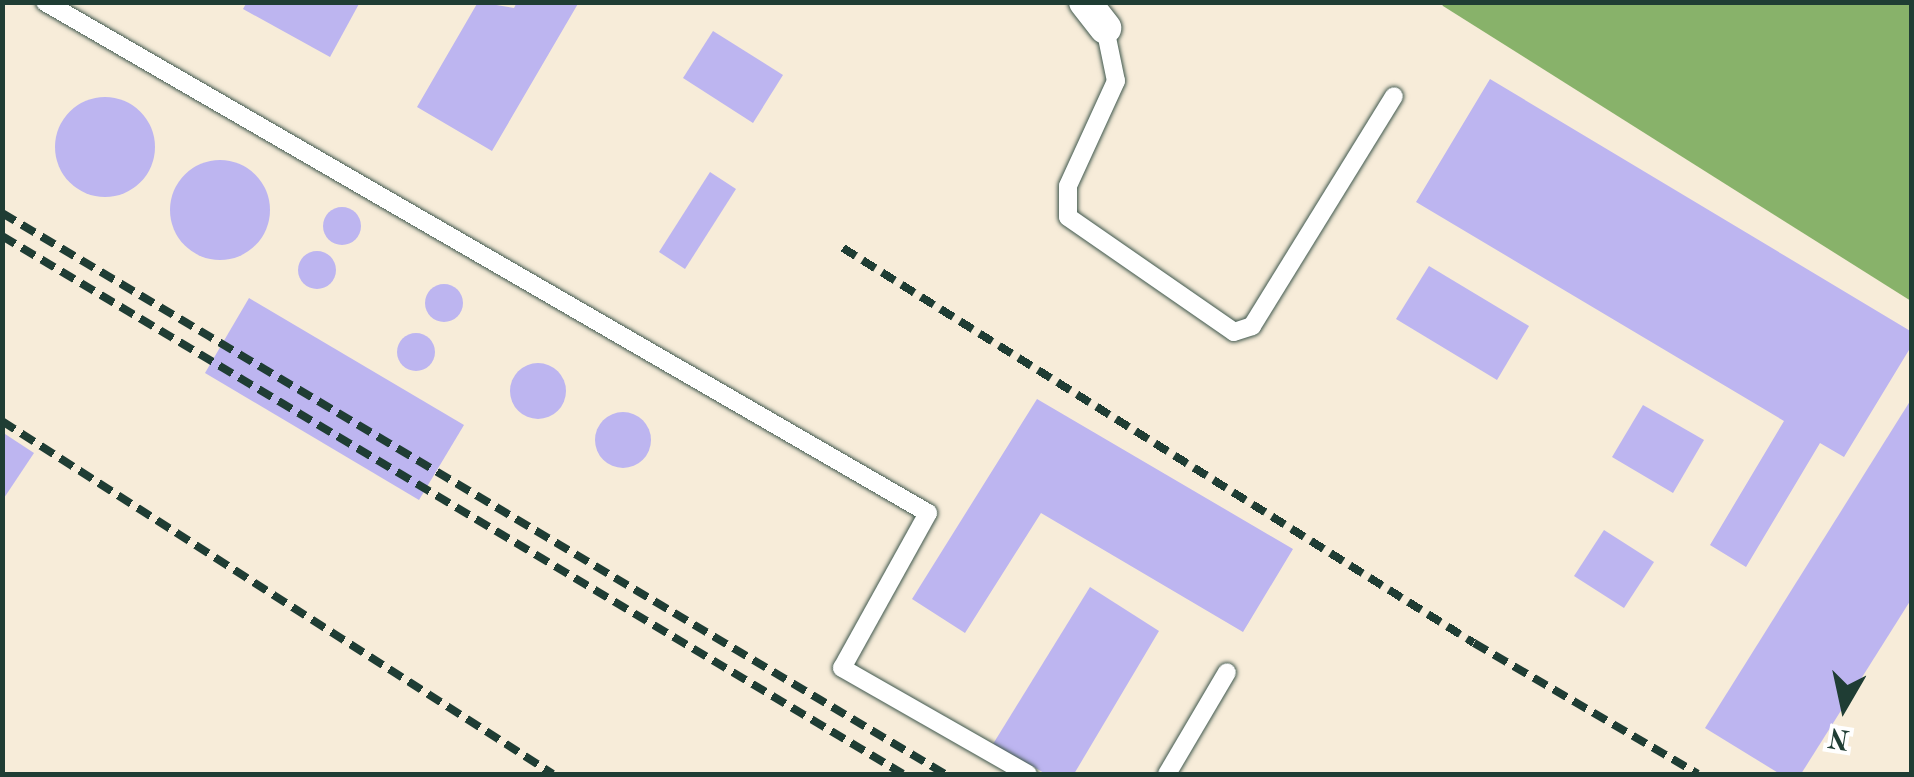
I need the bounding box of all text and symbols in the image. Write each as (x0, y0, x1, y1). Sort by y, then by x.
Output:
north arrow (1794, 657, 1894, 757)
text: N (1827, 721, 1852, 752)

